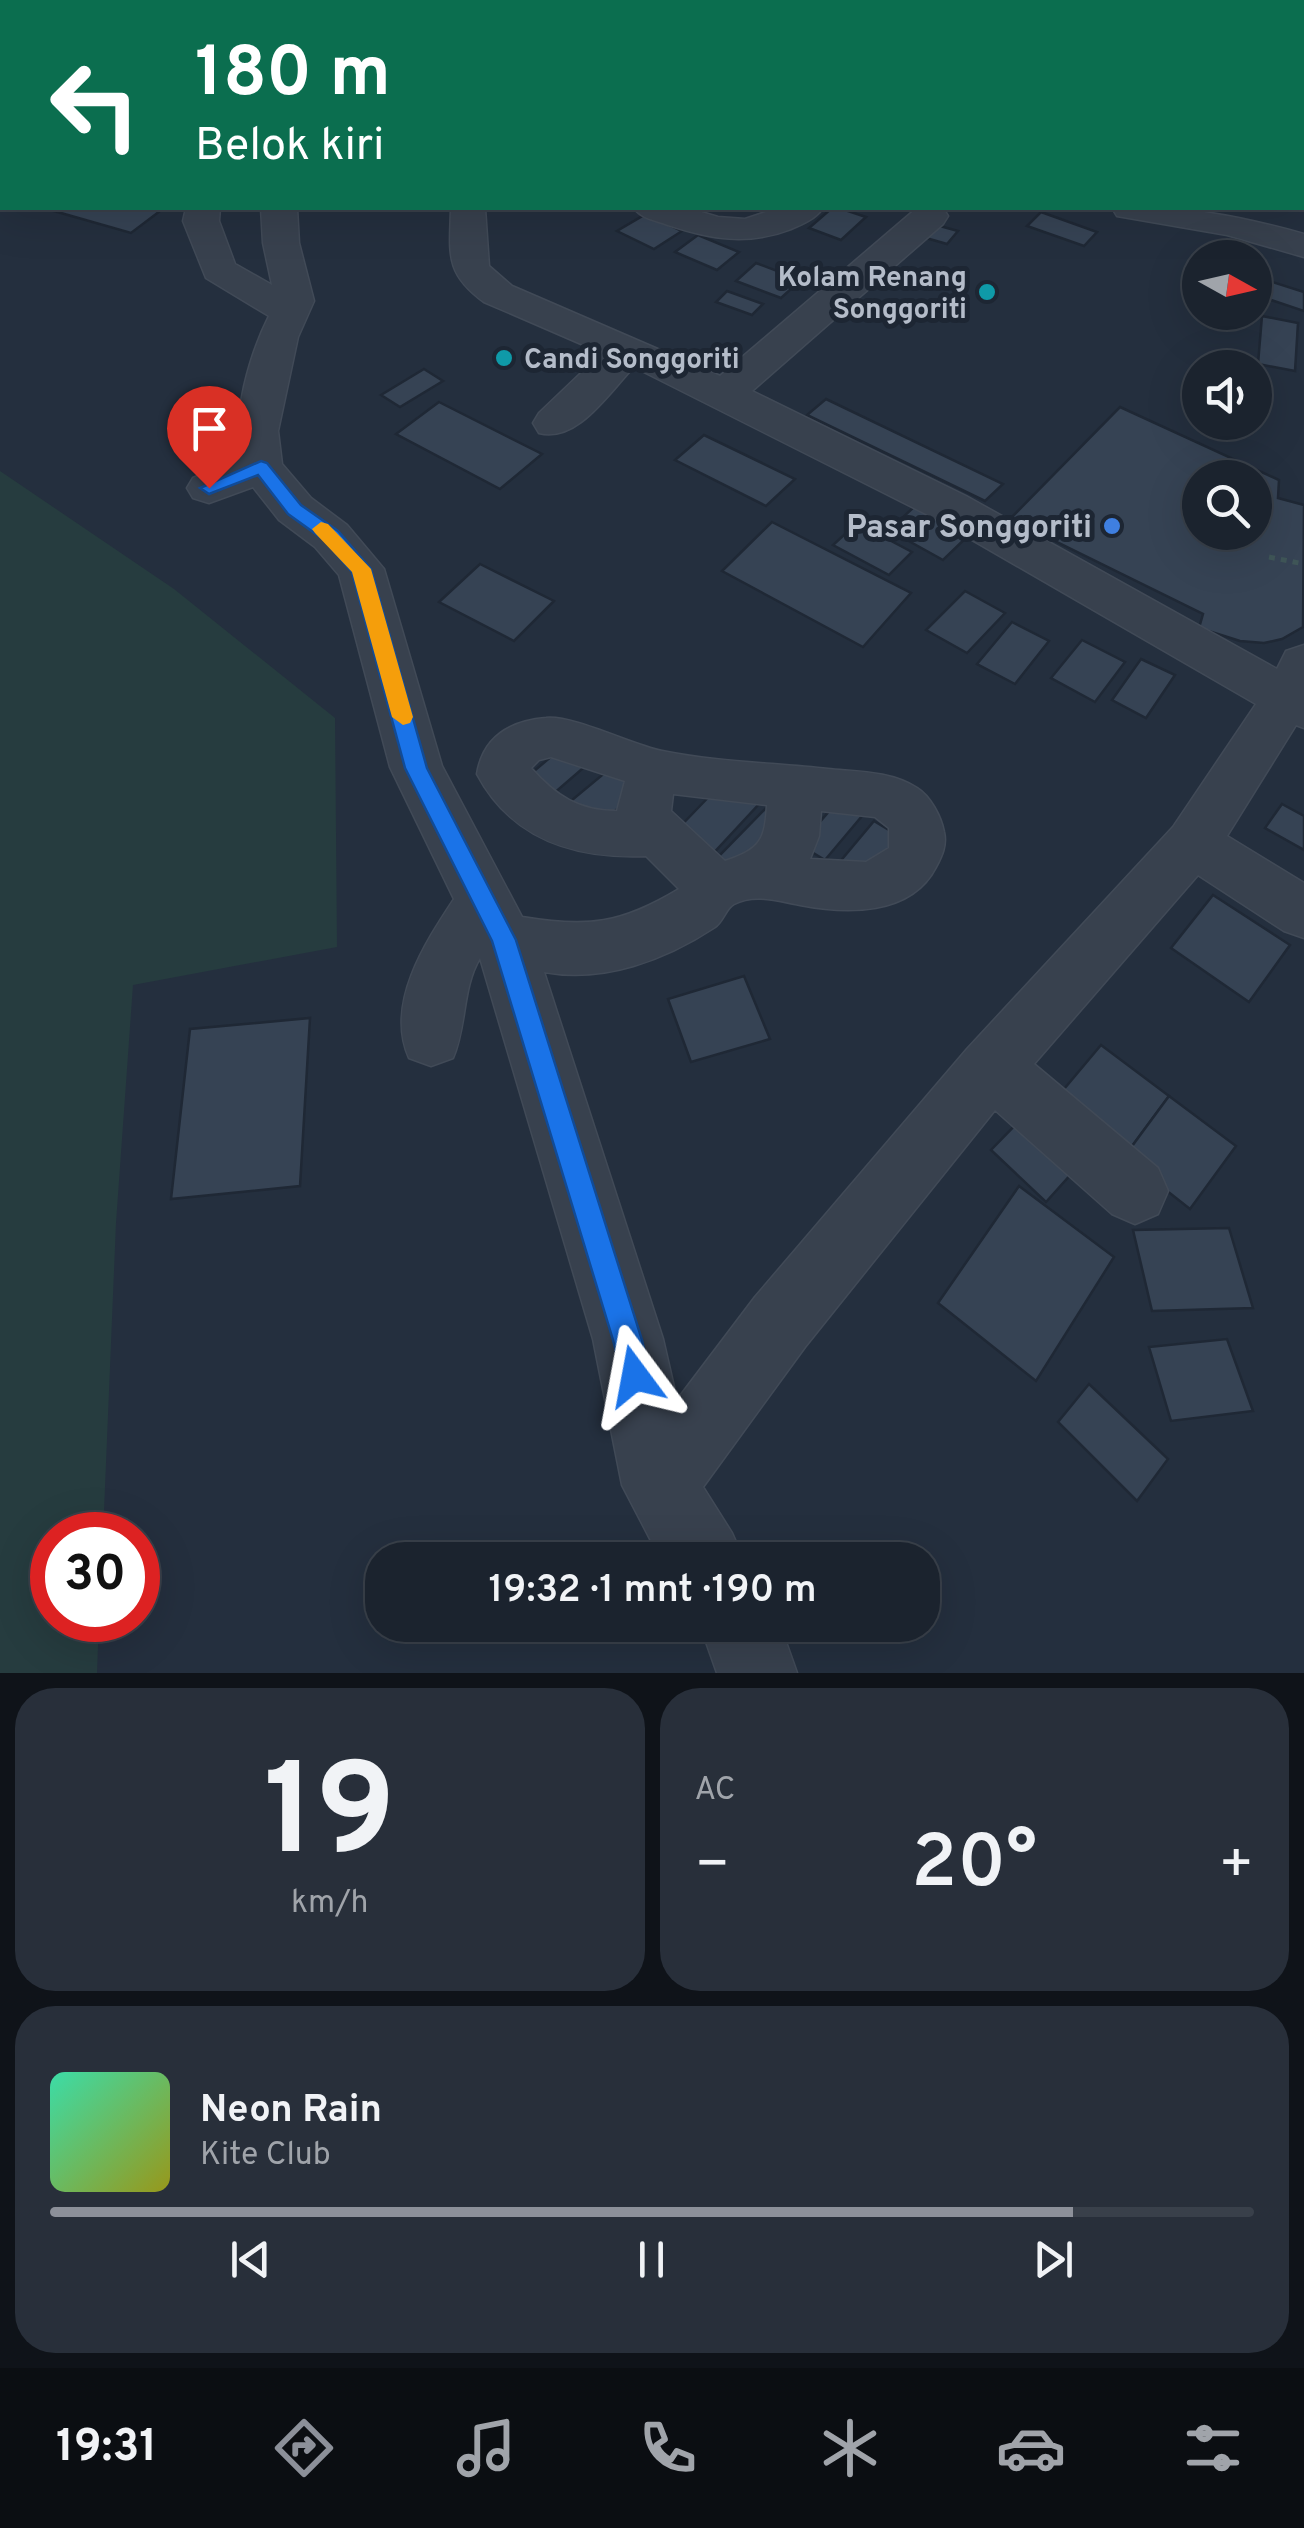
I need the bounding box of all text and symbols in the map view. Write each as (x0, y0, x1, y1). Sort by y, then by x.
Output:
text: 180 m (195, 32, 391, 121)
icon: left (30, 40, 160, 170)
text: Belok kiri (195, 119, 385, 176)
north arrow (1182, 240, 1272, 330)
map controls (1182, 240, 1272, 550)
place label: Kolam Renang Songgoriti (778, 261, 967, 329)
marker: Kolam Renang Songgoriti (976, 281, 998, 303)
place label: Candi Songgoriti (524, 343, 740, 379)
marker: Candi Songgoriti (493, 347, 515, 369)
button: sound (1182, 350, 1272, 440)
pin (167, 386, 252, 489)
icon: arrive (182, 401, 237, 456)
button: search (1182, 460, 1272, 550)
place label: Pasar Songgoriti (846, 509, 1092, 549)
marker: Pasar Songgoriti (1101, 515, 1123, 537)
position arrow (583, 1324, 687, 1428)
speed limit sign: 30 (30, 1512, 160, 1642)
text: 19:32 · 1 mnt · 190 m (488, 1567, 817, 1616)
text: 19 (264, 1736, 396, 1901)
text: AC (695, 1771, 736, 1811)
text: 20° (911, 1819, 1037, 1914)
text: − (695, 1832, 730, 1902)
text: + (1219, 1832, 1254, 1902)
text: km/h (291, 1884, 369, 1924)
text: Neon Rain (200, 2087, 382, 2136)
text: Kite Club (200, 2136, 331, 2176)
icon: previous (223, 2232, 278, 2287)
icon: pause (624, 2232, 679, 2287)
icon: next (1026, 2232, 1081, 2287)
icon: directions (269, 2413, 339, 2483)
icon: music (451, 2413, 521, 2483)
icon: phone (633, 2413, 703, 2483)
icon: climate (815, 2413, 885, 2483)
icon: car (996, 2413, 1066, 2483)
icon: filters (1178, 2413, 1248, 2483)
text: 19:31 (56, 2420, 157, 2477)

